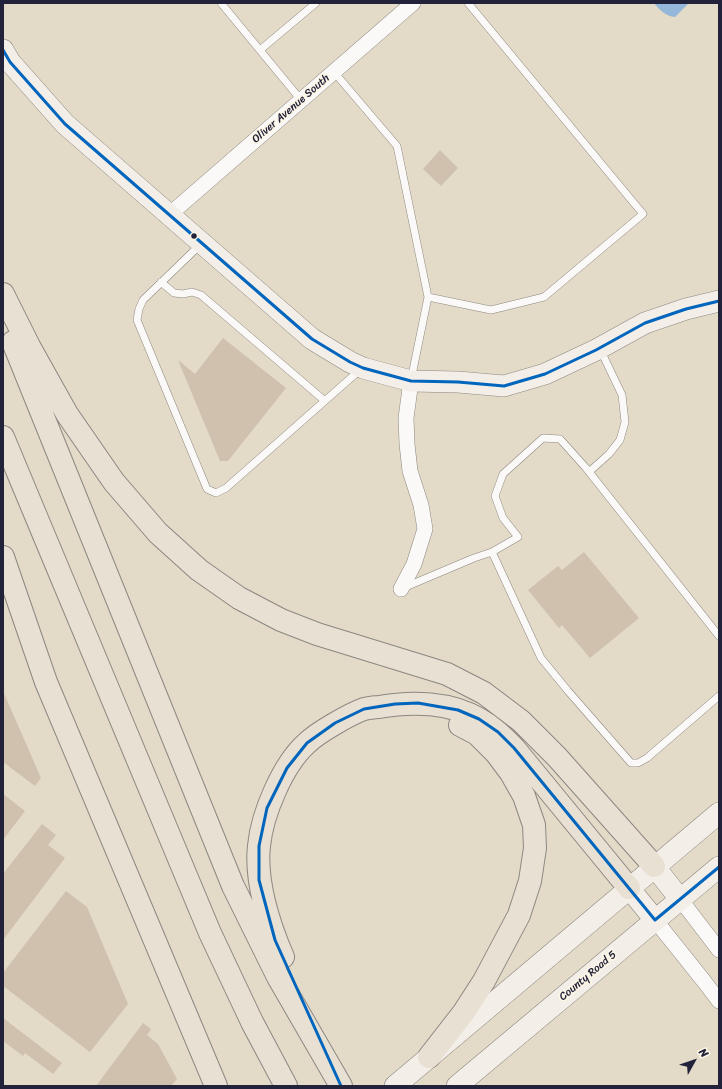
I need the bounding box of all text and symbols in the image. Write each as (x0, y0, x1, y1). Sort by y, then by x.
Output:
street label: Oliver Avenue South (250, 72, 332, 146)
unlabelled marker (189, 231, 199, 241)
street label: County Road 5 (557, 948, 619, 1004)
north arrow (674, 1041, 714, 1081)
text: N (694, 1044, 713, 1062)

